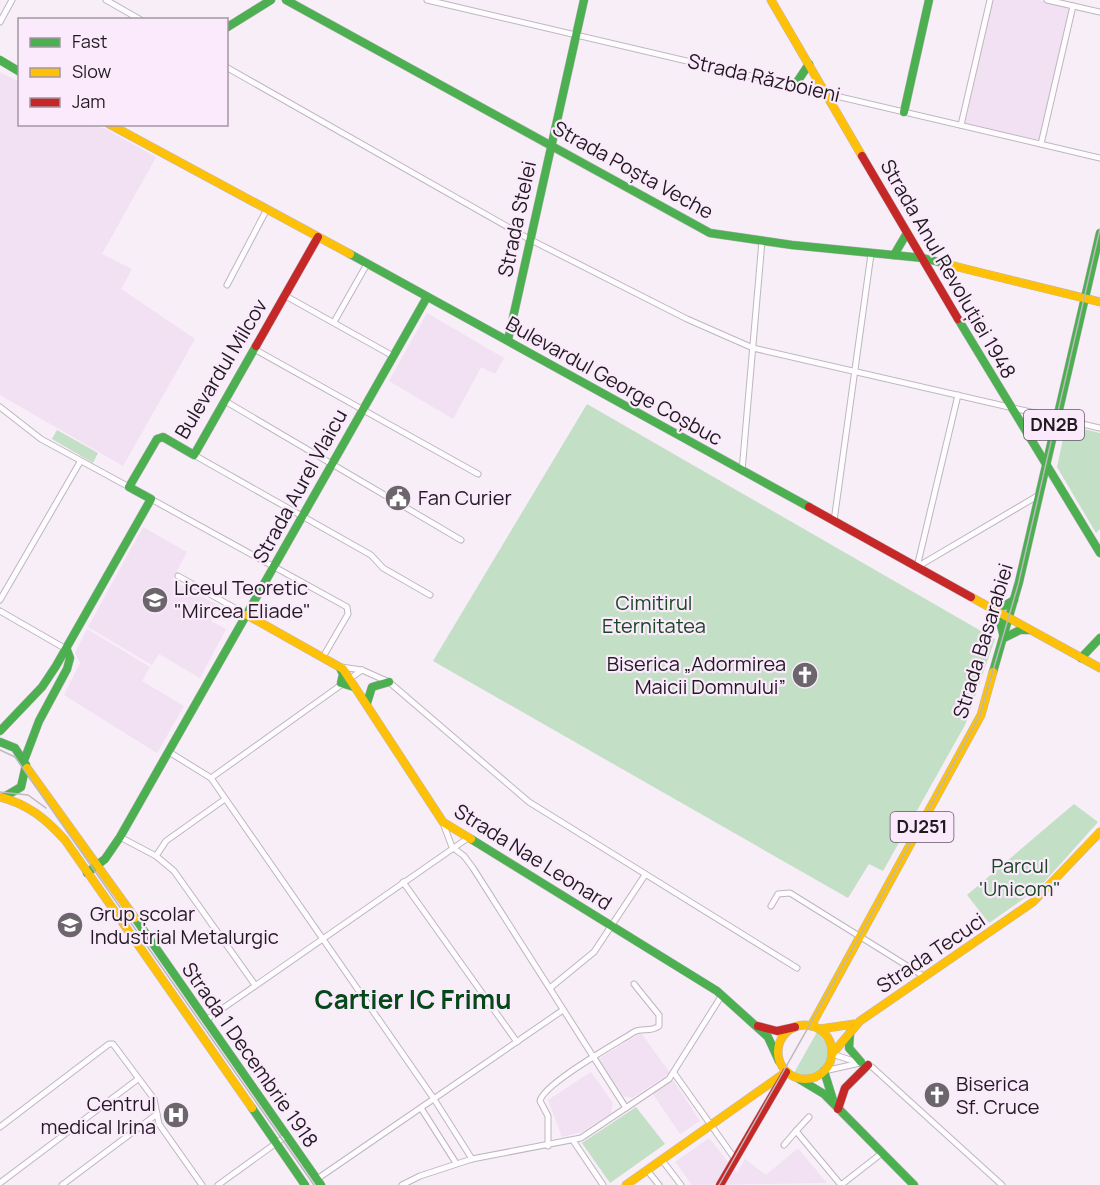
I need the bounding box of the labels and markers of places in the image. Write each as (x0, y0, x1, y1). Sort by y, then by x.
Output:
public building icon: Fan Curier (383, 483, 413, 513)
place label: Fan Curier (418, 484, 512, 511)
place label: Liceul Teoretic "Mircea Eliade" (174, 574, 311, 624)
school or university icon: Liceul Teoretic "Mircea Eliade" (140, 585, 170, 615)
place label: Biserica „Adormirea Maicii Domnului” (607, 650, 786, 700)
church icon: Biserica „Adormirea Maicii Domnului” (790, 660, 820, 690)
place label: Grup școlar Industrial Metalurgic (90, 900, 279, 950)
school or university icon: Grup școlar Industrial Metalurgic (55, 910, 85, 940)
place label: Biserica Sf. Cruce (956, 1070, 1039, 1120)
church icon: Biserica Sf. Cruce (922, 1080, 952, 1110)
place label: Centrul medical Irina (41, 1090, 156, 1140)
hospital icon: Centrul medical Irina (161, 1100, 191, 1130)

